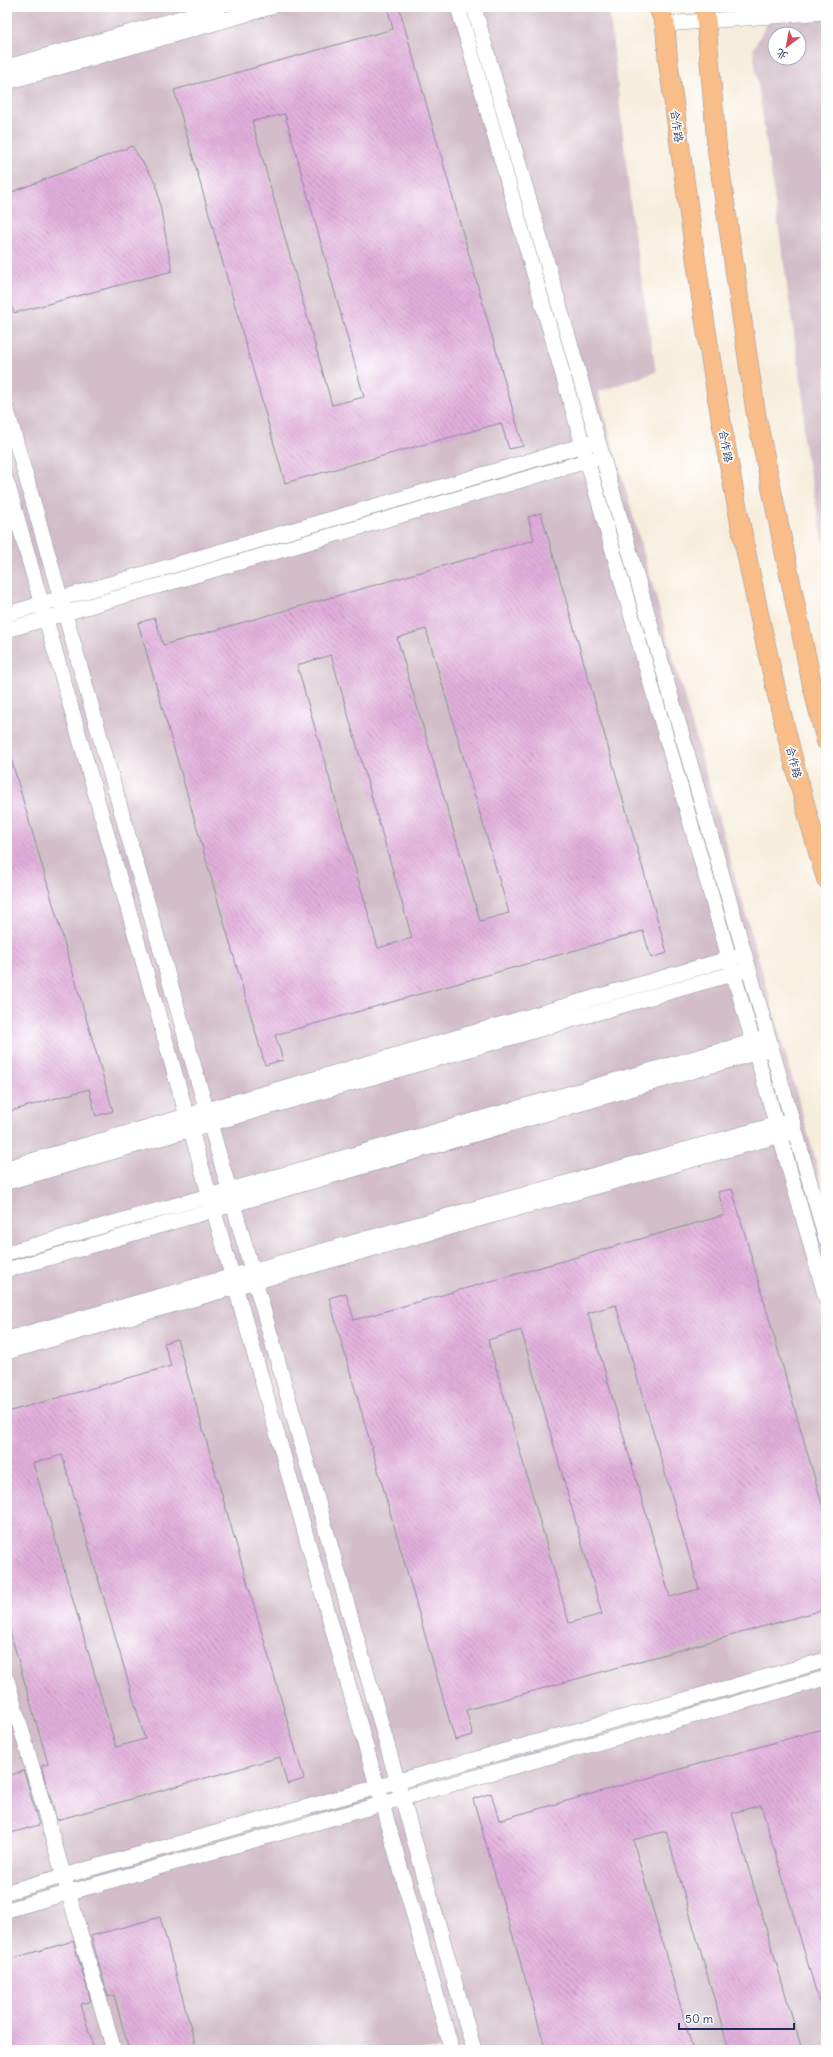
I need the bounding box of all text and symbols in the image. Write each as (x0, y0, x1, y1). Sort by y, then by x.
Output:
north arrow (767, 26, 807, 66)
text: 北 (773, 46, 790, 63)
street label: 合作路 (668, 109, 686, 143)
street label: 合作路 (716, 428, 736, 464)
street label: 合作路 (783, 744, 805, 780)
scale bar (679, 2005, 794, 2031)
text: 50 m (685, 2011, 714, 2026)

